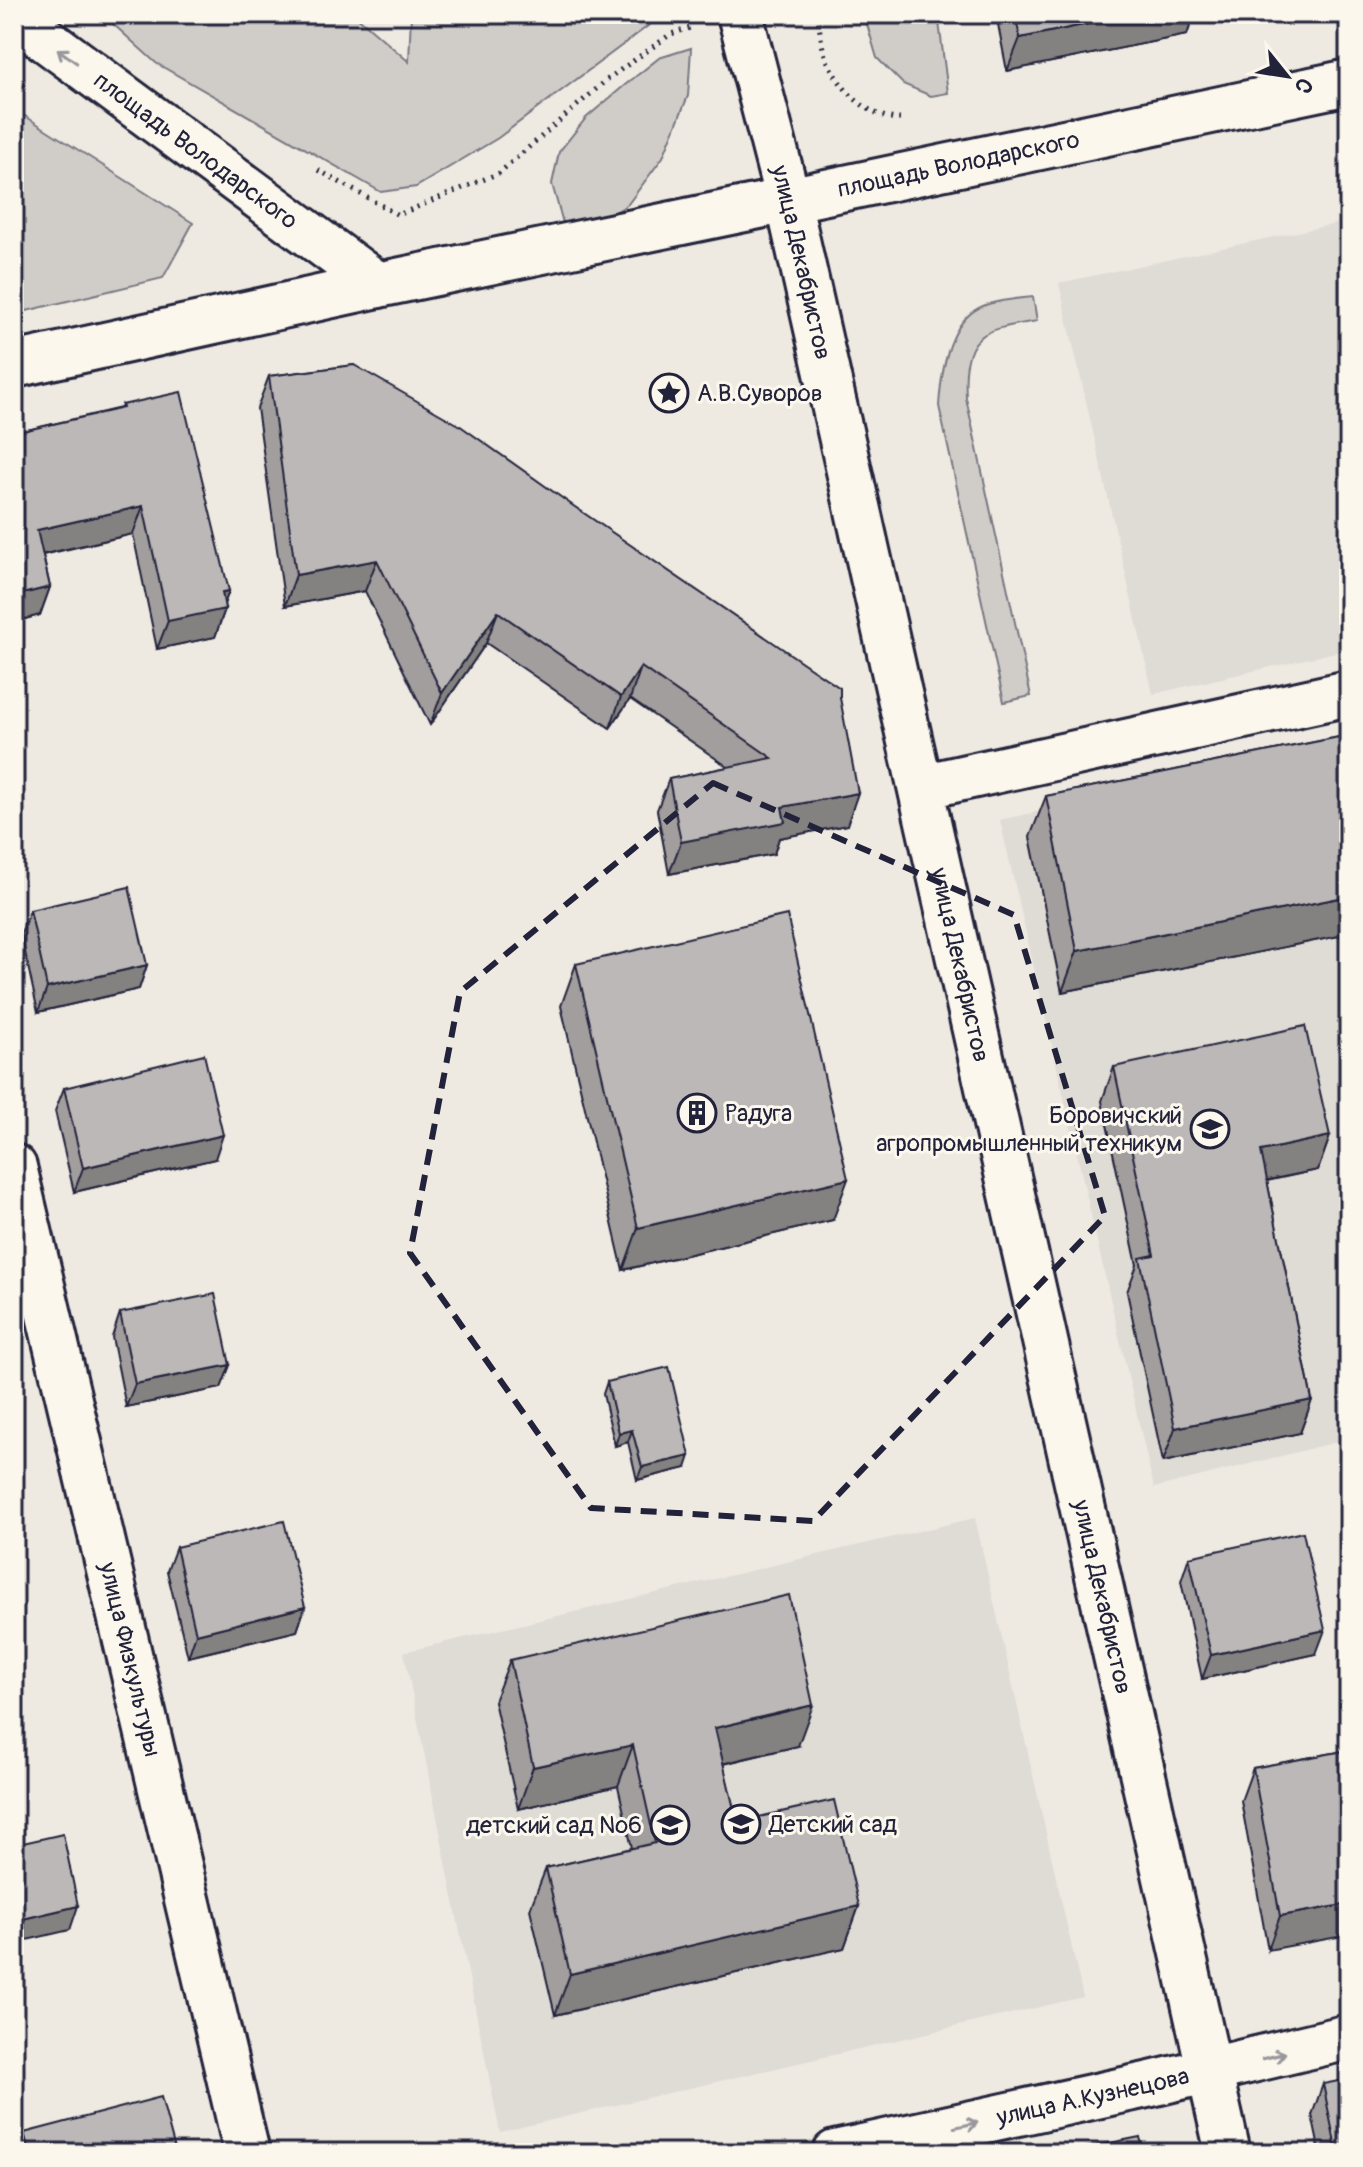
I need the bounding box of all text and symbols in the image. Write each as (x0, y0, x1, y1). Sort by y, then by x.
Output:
north arrow (1247, 36, 1327, 116)
one-way arrow (57, 47, 79, 64)
street label: площадь Володарского (88, 66, 303, 236)
text: С (1288, 73, 1319, 99)
street label: площадь Володарского (835, 125, 1082, 204)
street label: улица Декабристов (764, 161, 838, 362)
place icon: А.В.Суворов (648, 372, 690, 414)
place label: А.В.Суворов (697, 379, 822, 408)
street label: улица Декабристов (924, 864, 996, 1065)
building icon: Радуга (676, 1092, 718, 1134)
place label: Радуга (725, 1099, 792, 1128)
place label: Боровичский агропромышленный техникум (876, 1101, 1182, 1158)
school or university icon: Боровичский агропромышленный техникум (1189, 1108, 1231, 1150)
street label: улица Декабристов (1066, 1496, 1138, 1697)
street label: улица Физкультуры (93, 1559, 167, 1760)
school or university icon: Детский сад (720, 1803, 762, 1845)
school or university icon: детский сад №6 (649, 1804, 691, 1846)
place label: Детский сад (768, 1810, 898, 1839)
place label: детский сад №6 (466, 1811, 642, 1840)
one-way arrow (1261, 2047, 1287, 2062)
street label: улица А.Кузнецова (993, 2061, 1192, 2132)
one-way arrow (952, 2117, 978, 2132)

